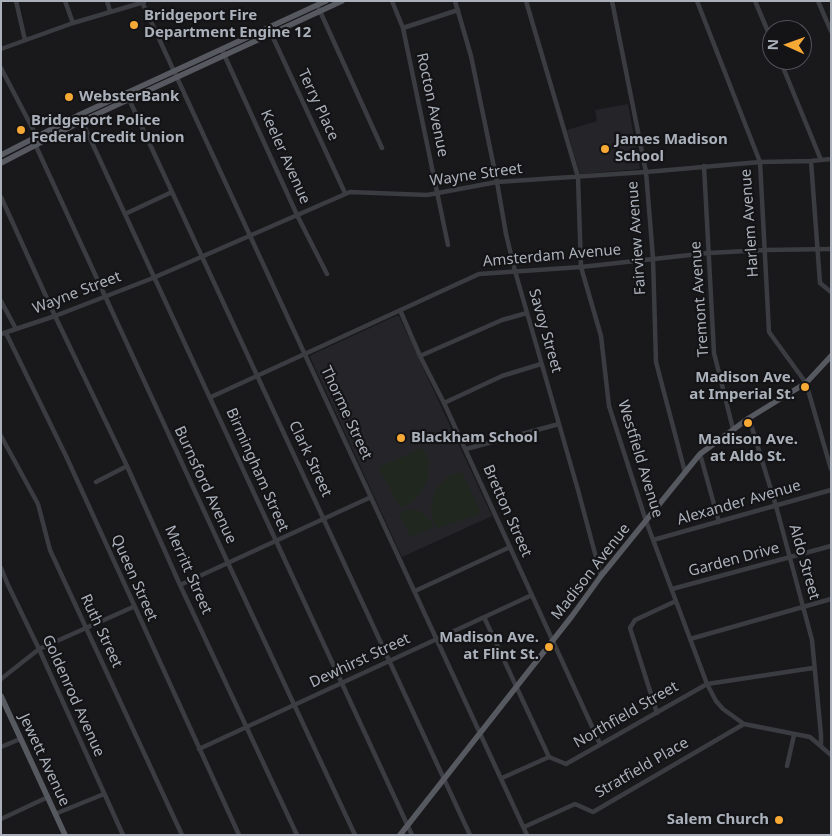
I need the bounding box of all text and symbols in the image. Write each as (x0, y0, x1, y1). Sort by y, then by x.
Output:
place label: Bridgeport Fire Department Engine 12 (144, 7, 311, 42)
marker: Bridgeport Fire Department Engine 12 (128, 19, 140, 31)
north arrow (762, 20, 812, 70)
text: N (763, 38, 782, 51)
street label: Rocton Avenue (412, 51, 452, 159)
street label: Terry Place (294, 66, 342, 144)
place label: WebsterBank (79, 88, 179, 106)
marker: WebsterBank (63, 91, 75, 103)
street label: Keeler Avenue (256, 107, 314, 207)
place label: Bridgeport Police Federal Credit Union (31, 112, 184, 147)
marker: Bridgeport Police Federal Credit Union (15, 124, 27, 136)
place label: James Madison School (615, 131, 728, 166)
marker: James Madison School (599, 143, 611, 155)
street label: Wayne Street (429, 160, 523, 190)
street label: Harlem Avenue (737, 168, 763, 278)
street label: Fairview Avenue (624, 180, 650, 296)
street label: Tremont Avenue (687, 240, 713, 358)
street label: Amsterdam Avenue (482, 241, 622, 271)
street label: Wayne Street (30, 268, 124, 318)
street label: Savoy Street (524, 287, 566, 375)
street label: Thorme Street (316, 363, 376, 463)
place label: Madison Ave. at Imperial St. (689, 369, 795, 404)
marker: Madison Ave. at Imperial St. (799, 381, 811, 393)
street label: Westfield Avenue (614, 398, 666, 520)
street label: Birmingham Street (222, 405, 292, 535)
marker: Madison Ave. at Aldo St. (742, 417, 754, 429)
street label: Clark Street (285, 418, 335, 500)
street label: Burnsford Avenue (170, 423, 240, 547)
place label: Blackham School (411, 429, 538, 447)
place label: Madison Ave. at Aldo St. (698, 431, 798, 466)
marker: Blackham School (395, 432, 407, 444)
street label: Bretton Street (479, 462, 535, 560)
street label: Alexander Avenue (675, 477, 803, 529)
street label: Madison Avenue (548, 520, 634, 624)
street label: Aldo Street (785, 522, 823, 602)
street label: Merritt Street (160, 523, 216, 617)
street label: Queen Street (107, 532, 161, 624)
street label: Garden Drive (687, 539, 781, 581)
street label: Ruth Street (76, 591, 126, 671)
place label: Madison Ave. at Flint St. (439, 629, 539, 664)
street label: Dewhirst Street (307, 630, 413, 692)
street label: Goldenrod Avenue (38, 632, 108, 760)
marker: Madison Ave. at Flint St. (543, 641, 555, 653)
street label: Northfield Street (571, 678, 681, 752)
street label: Jewett Avenue (15, 711, 73, 809)
street label: Stratfield Place (592, 734, 692, 802)
place label: Salem Church (667, 811, 769, 829)
marker: Salem Church (773, 814, 785, 826)

